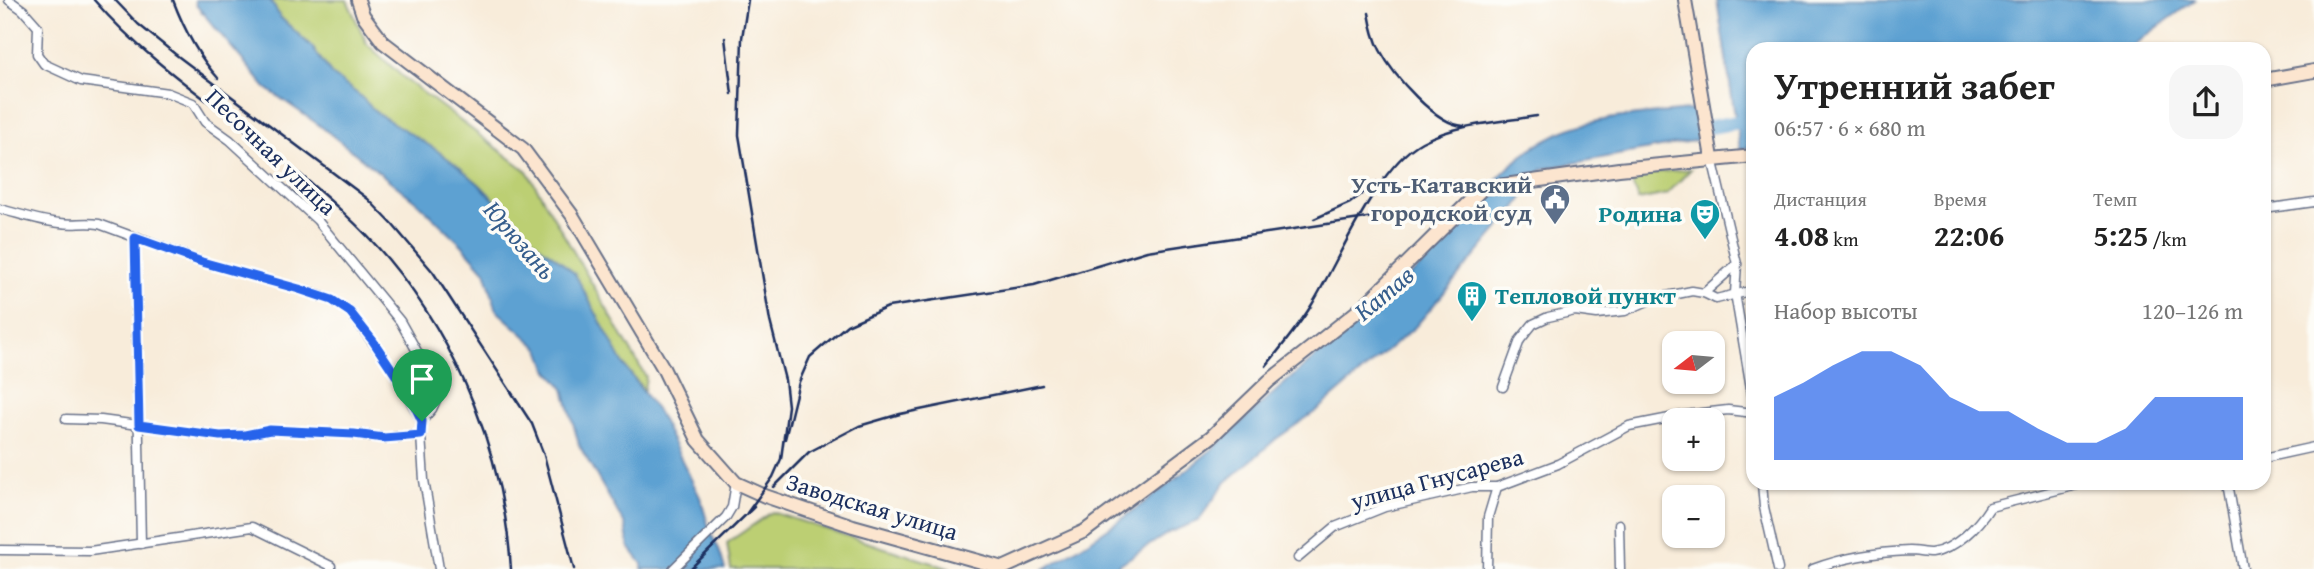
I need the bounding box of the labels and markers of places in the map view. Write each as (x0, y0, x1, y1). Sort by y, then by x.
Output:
place label: Усть-Катавский городской суд (1351, 167, 1532, 230)
public building icon: Усть-Катавский городской суд (1538, 182, 1572, 226)
place label: Родина (1598, 196, 1683, 231)
theatre icon: Родина (1688, 197, 1722, 241)
place label: Тепловой пункт (1495, 278, 1676, 313)
building icon: Тепловой пункт (1455, 279, 1489, 323)
pin (392, 349, 452, 421)

